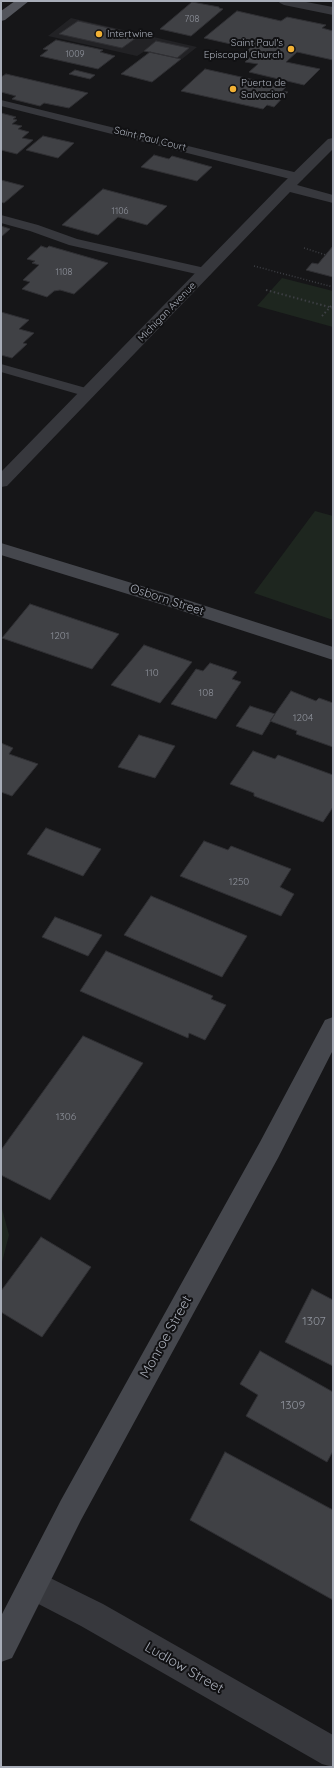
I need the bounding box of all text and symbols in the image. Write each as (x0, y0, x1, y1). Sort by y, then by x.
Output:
house number: 708 (185, 14, 199, 24)
place label: Intertwine (107, 28, 153, 40)
marker: Intertwine (94, 29, 104, 39)
place label: Saint Paul's Episcopal Church (204, 37, 283, 60)
marker: Saint Paul's Episcopal Church (286, 44, 296, 54)
house number: 1009 (65, 49, 85, 59)
place label: Puerta de Salvacion (241, 77, 286, 100)
marker: Puerta de Salvacion (228, 84, 238, 94)
street label: Saint Paul Court (113, 124, 187, 154)
house number: 1106 (112, 206, 128, 216)
house number: 1108 (56, 267, 72, 277)
street label: Michigan Avenue (135, 280, 199, 344)
street label: Osborn Street (128, 581, 206, 619)
house number: 1201 (51, 630, 69, 642)
house number: 110 (145, 667, 159, 679)
house number: 108 (198, 687, 214, 699)
house number: 1204 (293, 712, 313, 724)
house number: 1250 (229, 876, 249, 888)
house number: 1306 (56, 1111, 76, 1123)
street label: Monroe Street (136, 1293, 196, 1381)
house number: 1307 (302, 1314, 326, 1328)
house number: 1309 (281, 1398, 305, 1412)
street label: Ludlow Street (142, 1639, 226, 1697)

